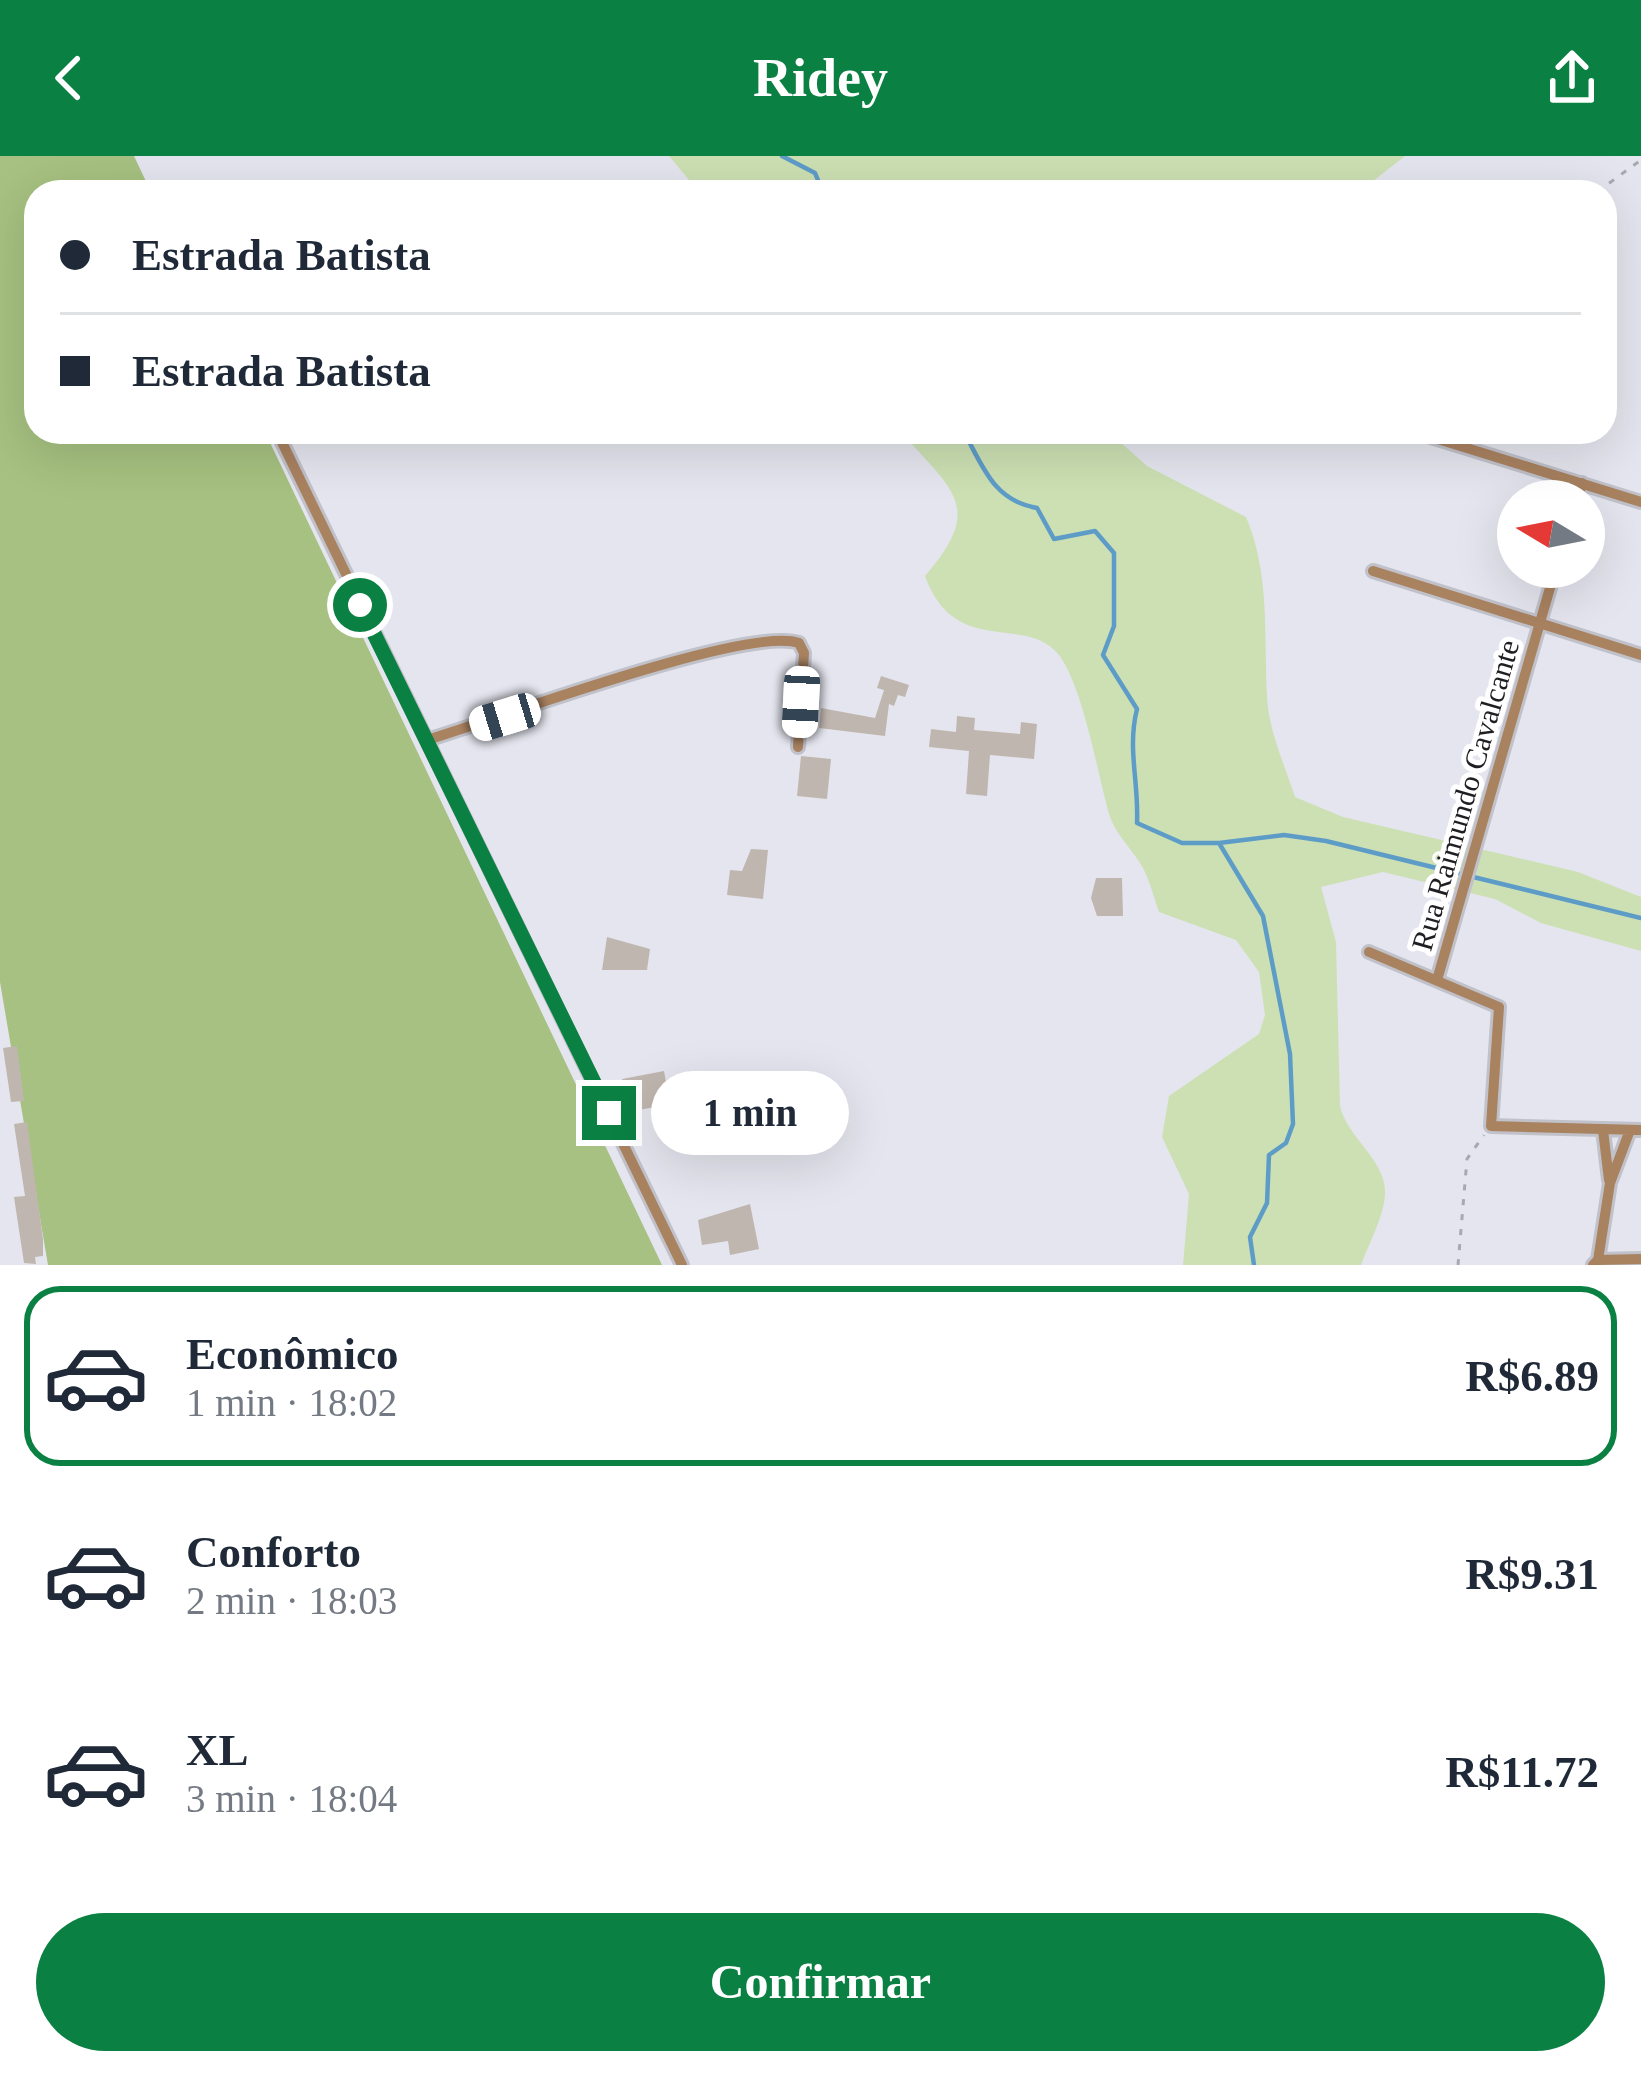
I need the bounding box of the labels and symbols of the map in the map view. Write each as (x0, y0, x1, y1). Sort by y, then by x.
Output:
north arrow (1497, 480, 1605, 588)
route start (333, 578, 387, 632)
street label: Rua Raimundo Cavalcante (1405, 636, 1525, 954)
car (781, 665, 821, 739)
car (465, 689, 545, 745)
callout: 1 min (651, 1071, 849, 1155)
route end (582, 1086, 636, 1140)

